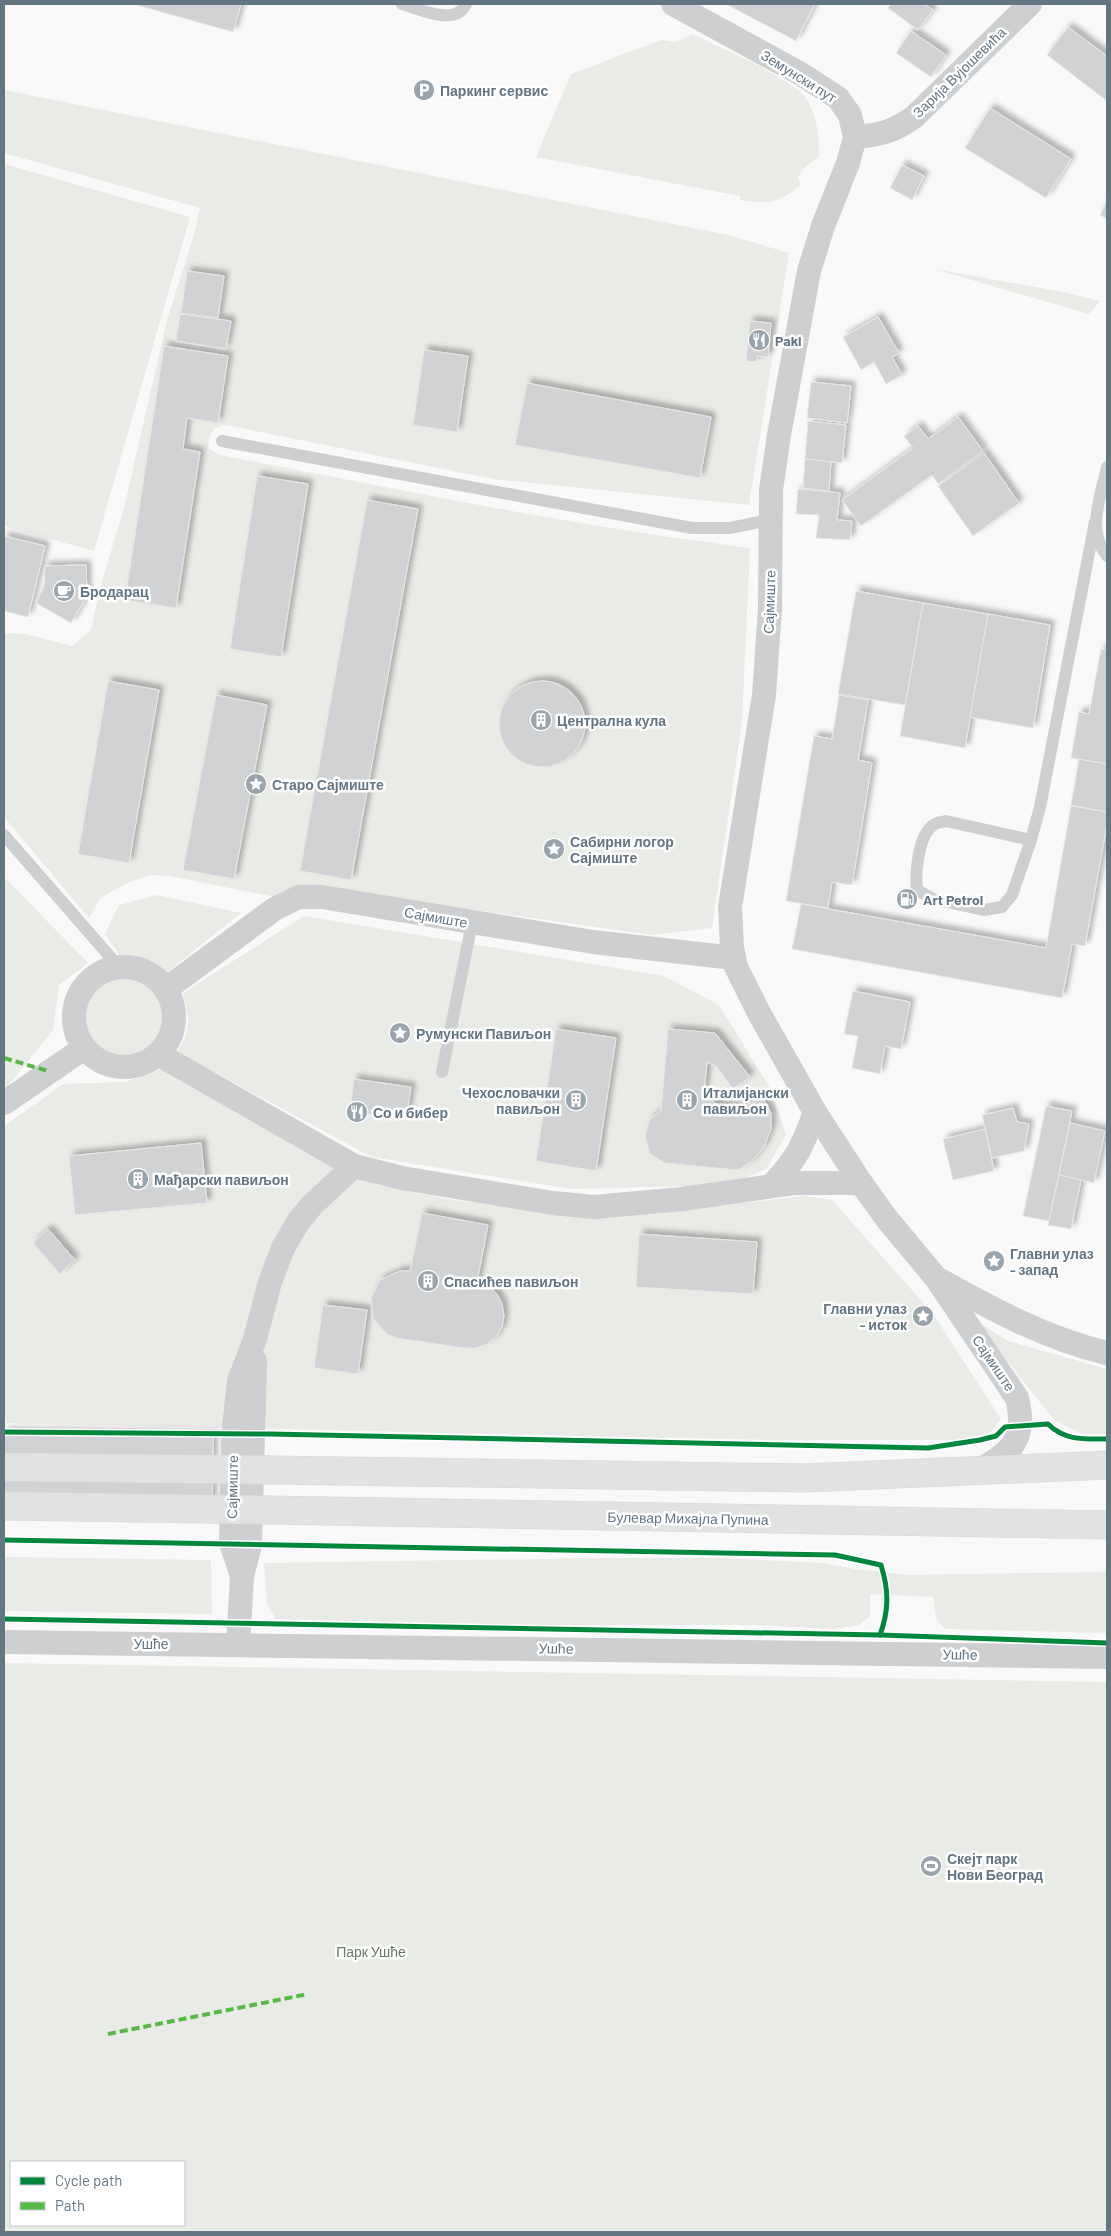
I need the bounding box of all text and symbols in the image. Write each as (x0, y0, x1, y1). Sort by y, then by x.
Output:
street label: Зарија Вујошевића (909, 23, 1009, 121)
street label: Земунски пут (758, 46, 840, 106)
parking icon: Паркинг сервис (412, 78, 436, 102)
place label: Паркинг сервис (440, 82, 548, 99)
restaurant icon: Paki (747, 328, 771, 352)
place label: Paki (775, 332, 802, 349)
street label: Сајмиште (759, 570, 779, 634)
cafe icon: Бродарац (52, 579, 76, 603)
place label: Бродарац (80, 583, 149, 600)
building icon: Централна кула (529, 708, 553, 732)
place label: Централна кула (557, 712, 666, 729)
place icon: Старо Сајмиште (244, 772, 268, 796)
place label: Старо Сајмиште (272, 776, 384, 793)
place label: Сабирни логор Сајмиште (570, 833, 674, 866)
place icon: Сабирни логор Сајмиште (542, 837, 566, 861)
fuel station icon: Art Petrol (895, 887, 919, 911)
place label: Art Petrol (923, 891, 983, 908)
street label: Сајмиште (403, 903, 469, 931)
place icon: Румунски Павиљон (388, 1021, 412, 1045)
place label: Румунски Павиљон (416, 1025, 551, 1042)
place label: Чехословачки павиљон (462, 1084, 560, 1117)
place label: Италијански павиљон (703, 1084, 789, 1117)
building icon: Чехословачки павиљон (564, 1088, 588, 1112)
building icon: Италијански павиљон (675, 1088, 699, 1112)
restaurant icon: Со и бибер (345, 1100, 369, 1124)
place label: Со и бибер (373, 1104, 448, 1121)
building icon: Мађарски павиљон (126, 1167, 150, 1191)
place label: Мађарски павиљон (154, 1171, 289, 1188)
place label: Главни улаз - запад (1010, 1245, 1094, 1278)
place icon: Главни улаз - запад (982, 1249, 1006, 1273)
building icon: Спасићев павиљон (416, 1269, 440, 1293)
place label: Спасићев павиљон (444, 1273, 579, 1290)
place label: Главни улаз - исток (823, 1300, 908, 1333)
place icon: Главни улаз - исток (911, 1304, 935, 1328)
street label: Сајмиште (969, 1332, 1019, 1394)
street label: Сајмиште (223, 1455, 241, 1519)
street label: Булевар Михајла Пупина (607, 1508, 769, 1528)
street label: Ушће (133, 1635, 169, 1652)
street label: Ушће (538, 1639, 574, 1657)
street label: Ушће (942, 1645, 978, 1663)
place label: Скејт парк Нови Београд (947, 1850, 1043, 1883)
sports icon: Скејт парк Нови Београд (919, 1854, 943, 1878)
park label: Парк Ушће (336, 1943, 406, 1960)
legend (10, 2161, 185, 2226)
text: Cycle path (55, 2171, 122, 2189)
text: Path (55, 2196, 85, 2214)

